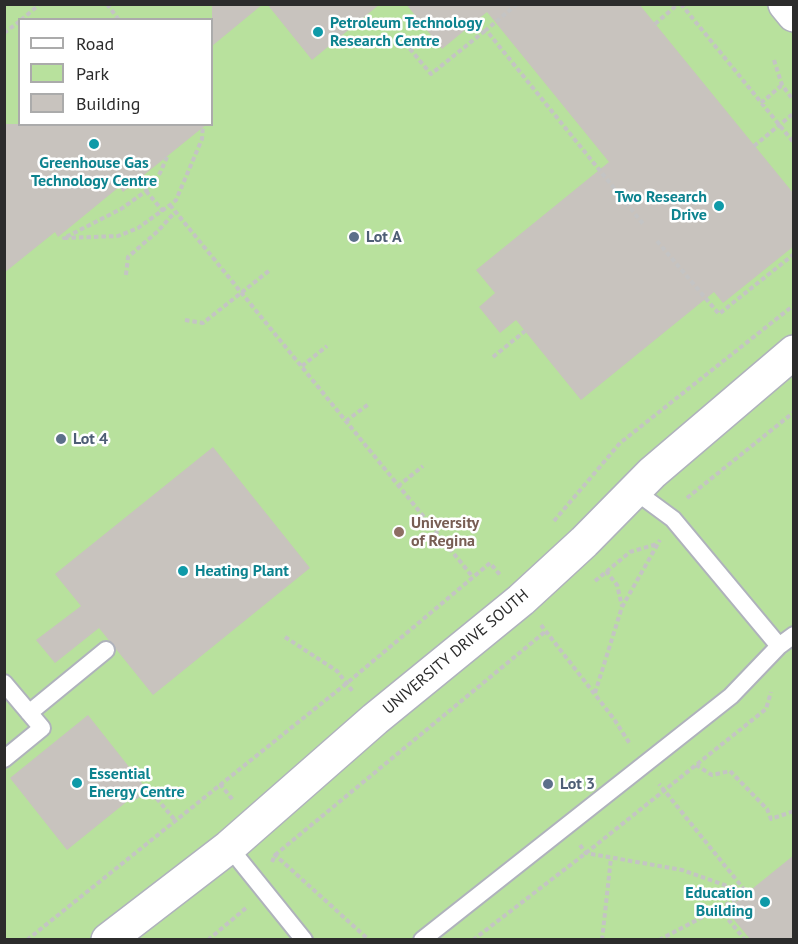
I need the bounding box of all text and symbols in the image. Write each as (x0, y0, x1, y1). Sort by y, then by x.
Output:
place label: Petroleum Technology Research Centre (330, 13, 482, 51)
legend (18, 18, 213, 126)
marker: Petroleum Technology Research Centre (311, 25, 325, 39)
text: Road (76, 32, 114, 55)
text: Park (76, 62, 109, 85)
text: Building (76, 92, 140, 115)
marker: Greenhouse Gas Technology Centre (87, 137, 101, 151)
place label: Greenhouse Gas Technology Centre (31, 153, 157, 191)
place label: Two Research Drive (615, 187, 707, 225)
marker: Two Research Drive (712, 199, 726, 213)
place label: Lot A (366, 227, 402, 247)
marker: Lot A (347, 230, 361, 244)
place label: Lot 4 (73, 429, 108, 449)
marker: Lot 4 (54, 432, 68, 446)
place label: University of Regina (411, 513, 479, 551)
marker: University of Regina (392, 525, 406, 539)
place label: Heating Plant (195, 561, 289, 581)
marker: Heating Plant (176, 564, 190, 578)
street label: UNIVERSITY DRIVE SOUTH (379, 585, 533, 719)
place label: Essential Energy Centre (89, 764, 185, 802)
place label: Lot 3 (560, 774, 595, 794)
marker: Essential Energy Centre (70, 776, 84, 790)
marker: Lot 3 (541, 777, 555, 791)
place label: Education Building (685, 883, 753, 921)
marker: Education Building (758, 895, 772, 909)

